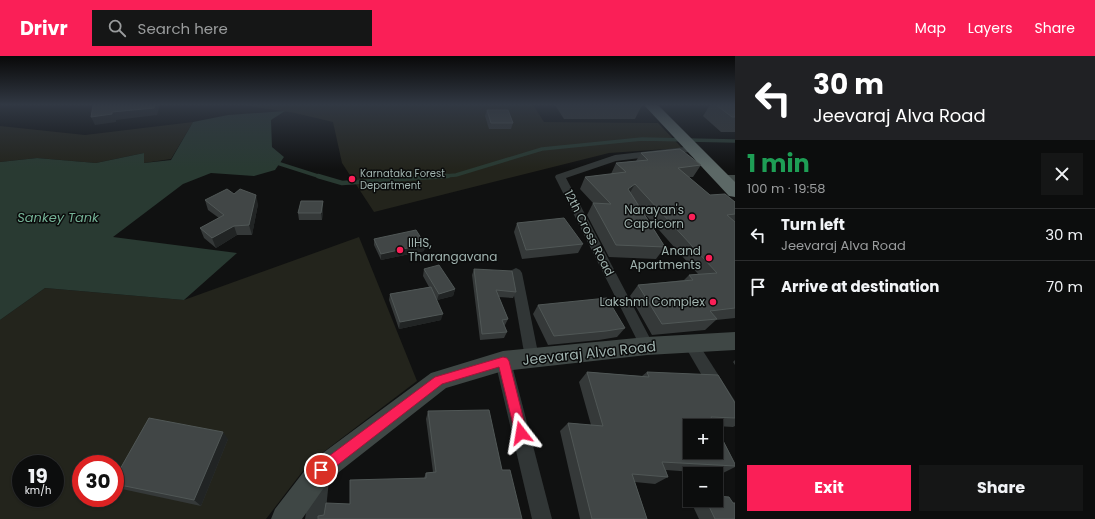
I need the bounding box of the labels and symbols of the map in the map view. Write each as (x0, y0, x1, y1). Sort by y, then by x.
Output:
place label: Karnataka Forest Department (360, 166, 445, 193)
marker: Karnataka Forest Department (347, 174, 357, 184)
street label: 12th Cross Road (560, 187, 618, 279)
place label: Narayan's Capricorn (624, 201, 684, 232)
water label: Sankey Tank (17, 208, 100, 227)
marker: Narayan's Capricorn (687, 212, 697, 222)
place label: IIHS, Tharangavana (408, 234, 497, 265)
place label: Anand Apartments (630, 242, 701, 273)
marker: IIHS, Tharangavana (395, 245, 405, 255)
marker: Anand Apartments (704, 253, 714, 263)
place label: Lakshmi Complex (600, 293, 705, 310)
marker: Lakshmi Complex (708, 297, 718, 307)
street label: Jeevaraj Alva Road (521, 336, 657, 370)
position arrow (500, 412, 542, 454)
pin (304, 453, 338, 487)
speed limit sign: 30 (72, 455, 124, 507)

